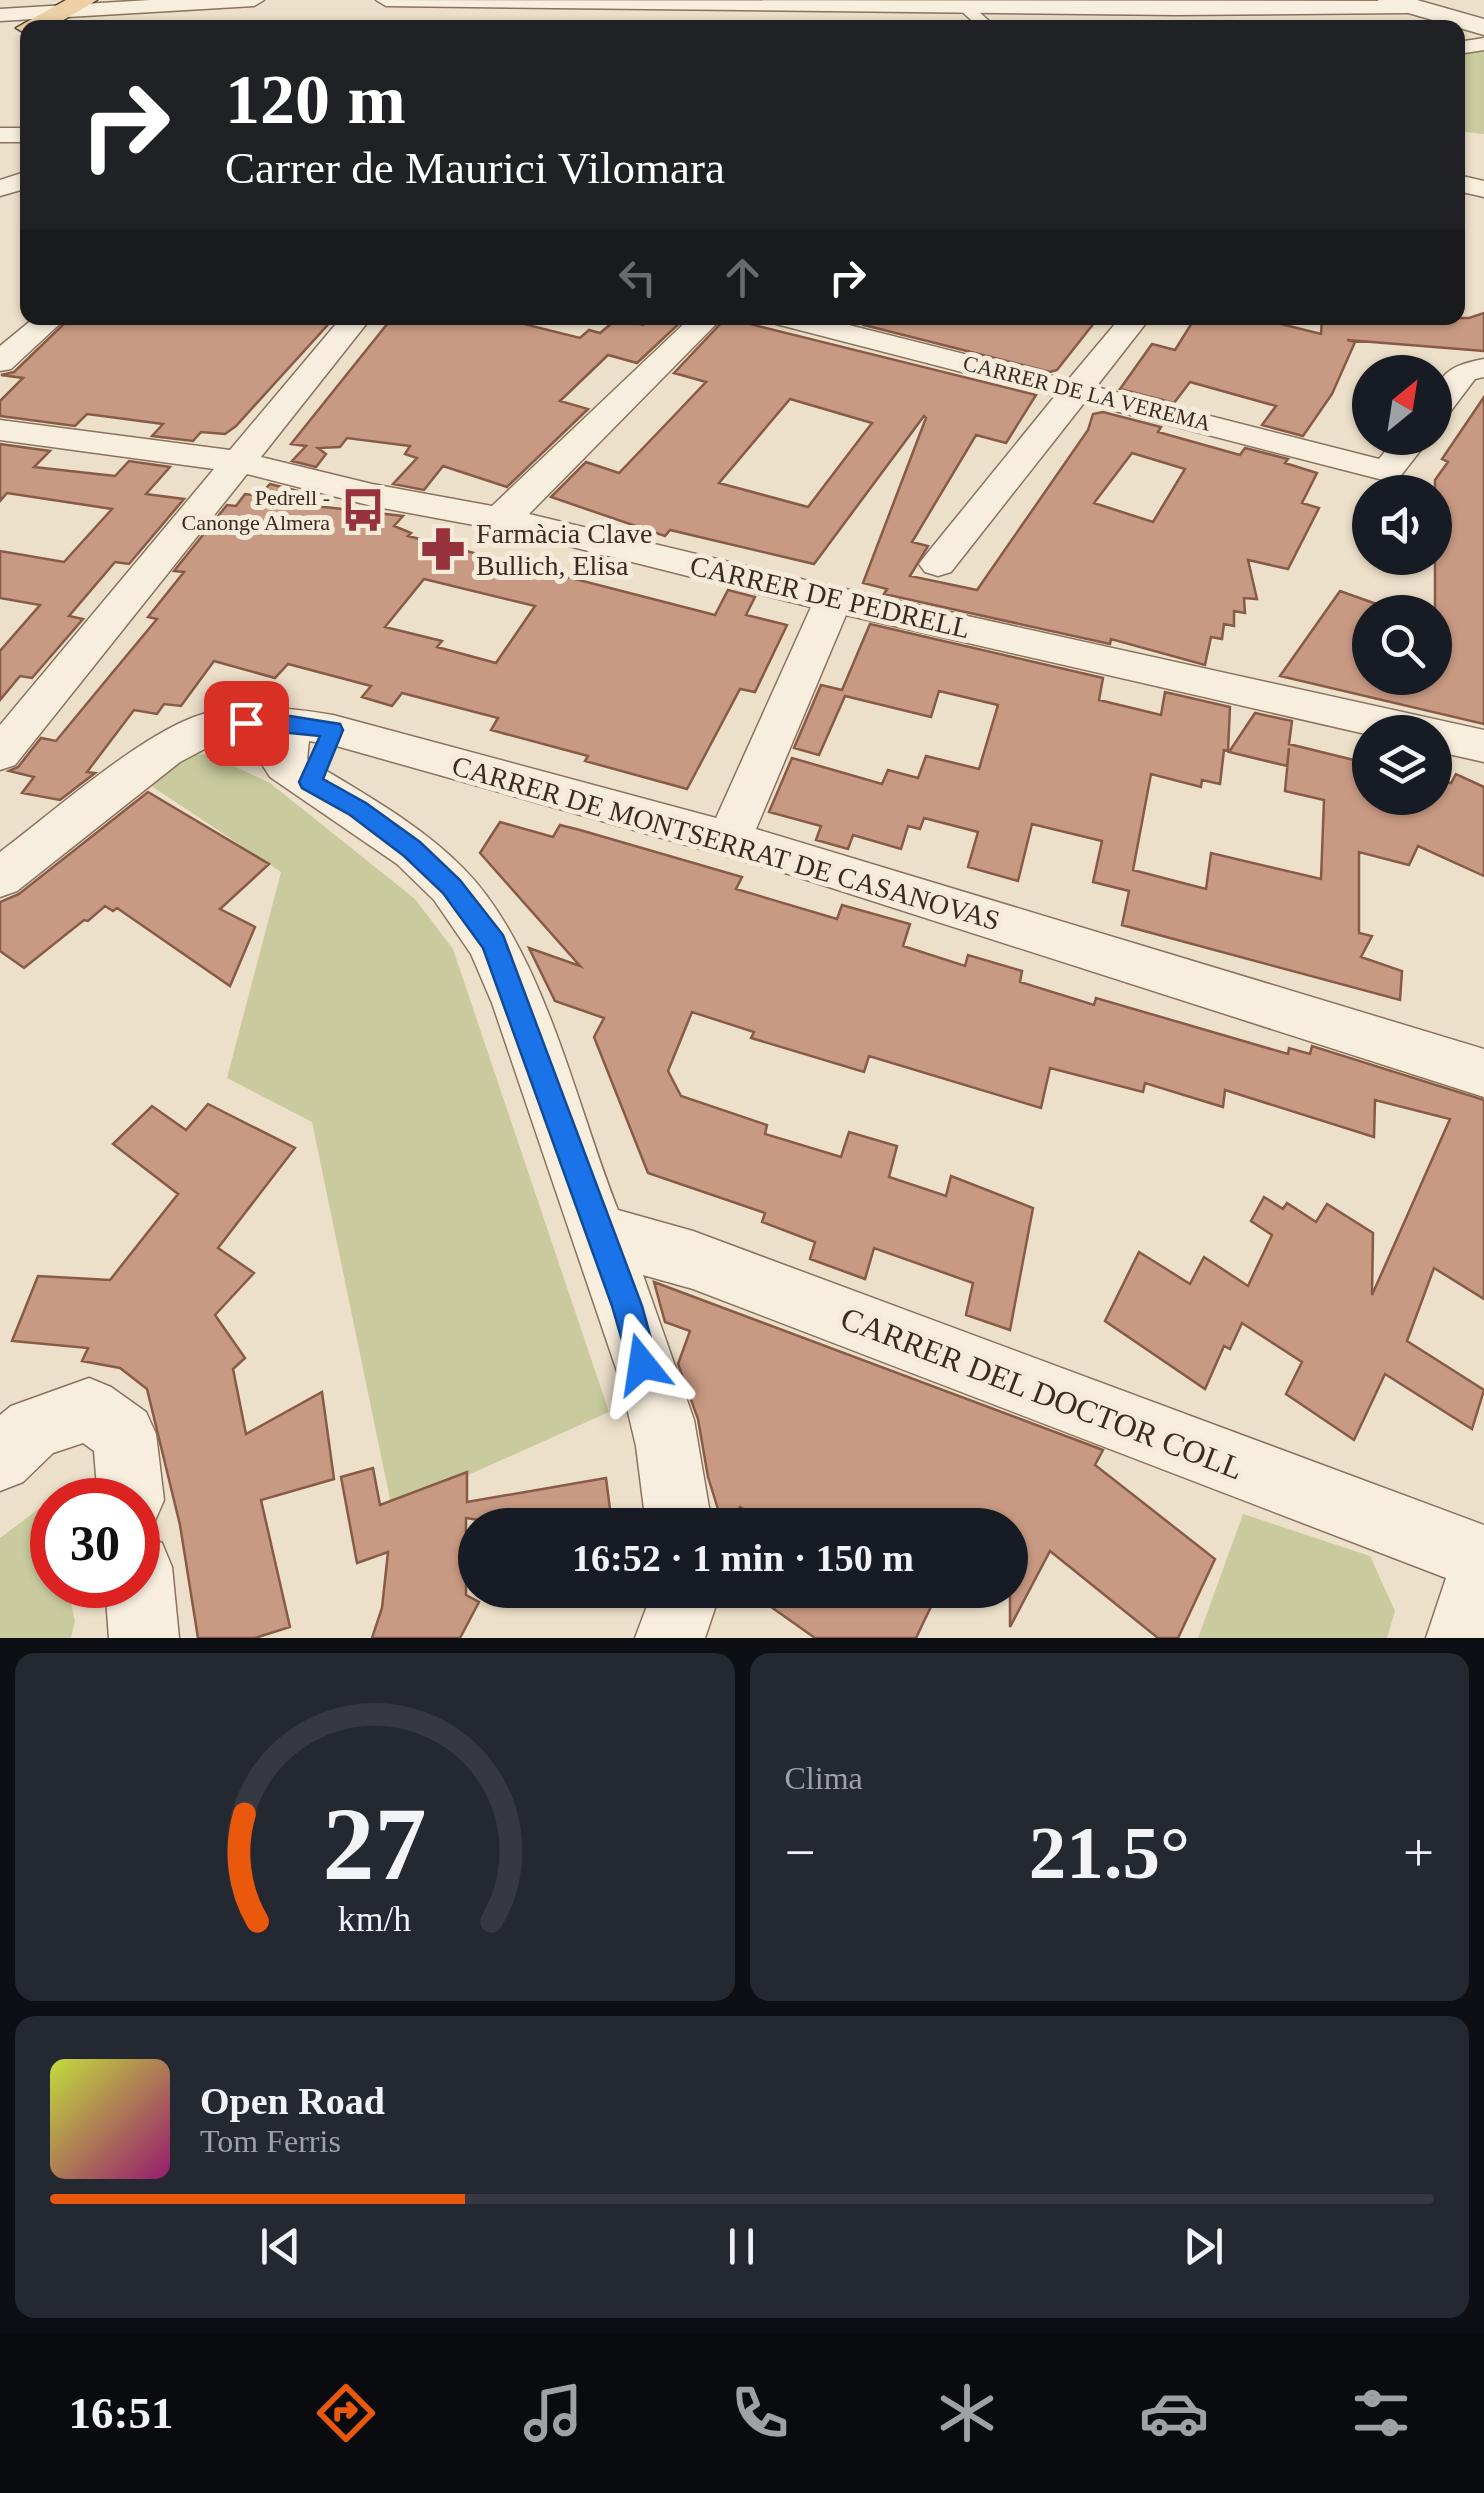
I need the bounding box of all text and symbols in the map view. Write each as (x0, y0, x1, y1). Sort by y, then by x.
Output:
icon: right (60, 60, 190, 190)
text: 120 m (225, 61, 406, 138)
text: Carrer de Maurici Vilomara (225, 143, 725, 193)
icon: left (610, 250, 665, 305)
icon: ahead (715, 250, 770, 305)
icon: right (820, 250, 875, 305)
street label: CARRER DE LA VEREMA (961, 350, 1214, 436)
north arrow (1352, 355, 1452, 455)
map controls (1352, 355, 1452, 815)
button: sound (1352, 475, 1452, 575)
place label: Pedrell - Canonge Almera (182, 485, 330, 535)
bus stop icon: Pedrell - Canonge Almera (339, 486, 387, 534)
place label: Farmàcia Clave Bullich, Elisa (476, 518, 652, 581)
pharmacy icon: Farmàcia Clave Bullich, Elisa (419, 525, 467, 573)
street label: CARRER DE PEDRELL (687, 550, 973, 644)
button: search (1352, 595, 1452, 695)
pin (204, 681, 289, 766)
icon: arrive (219, 696, 274, 751)
button: layers (1352, 715, 1452, 815)
street label: CARRER DE MONTSERRAT DE CASANOVAS (449, 750, 1003, 936)
street label: CARRER DEL DOCTOR COLL (836, 1300, 1248, 1486)
position arrow (590, 1312, 694, 1416)
speed limit sign: 30 (30, 1478, 160, 1608)
text: 16:52 · 1 min · 150 m (572, 1537, 914, 1579)
text: Clima (785, 1760, 863, 1796)
text: 27 (323, 1786, 427, 1901)
text: 21.5° (1029, 1811, 1190, 1894)
text: − (785, 1822, 816, 1883)
text: + (1403, 1822, 1434, 1883)
text: km/h (338, 1899, 412, 1939)
text: Open Road (200, 2080, 385, 2122)
text: Tom Ferris (200, 2123, 341, 2159)
icon: previous (253, 2219, 308, 2274)
icon: pause (714, 2219, 769, 2274)
icon: next (1176, 2219, 1231, 2274)
icon: directions (311, 2378, 381, 2448)
icon: music (518, 2378, 588, 2448)
icon: phone (725, 2378, 795, 2448)
icon: climate (932, 2378, 1002, 2448)
icon: car (1139, 2378, 1209, 2448)
icon: filters (1346, 2378, 1416, 2448)
text: 16:51 (69, 2388, 174, 2438)

